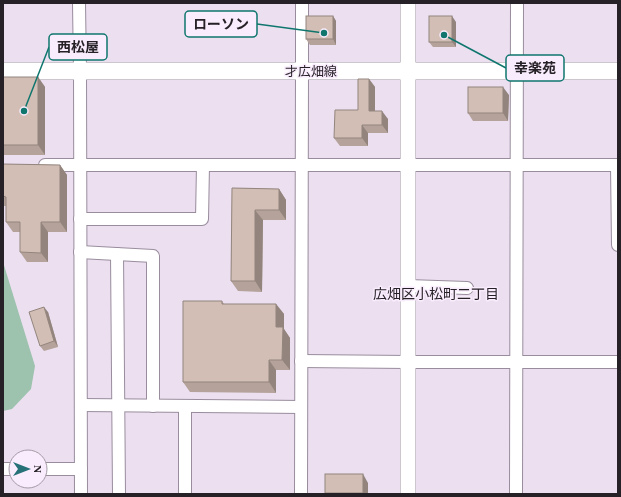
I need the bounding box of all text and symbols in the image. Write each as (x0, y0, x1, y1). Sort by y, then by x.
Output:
callout: ローソン (185, 11, 257, 37)
text: ローソン (193, 17, 249, 32)
callout: 西松屋 (49, 34, 107, 60)
text: 西松屋 (57, 40, 99, 55)
callout: 幸楽苑 (506, 55, 564, 81)
text: 幸楽苑 (514, 61, 556, 76)
street label: 才広畑線 (285, 64, 337, 79)
district label: 広畑区小松町二丁目 (373, 287, 499, 302)
north arrow (8, 449, 48, 489)
text: N (32, 465, 44, 473)

